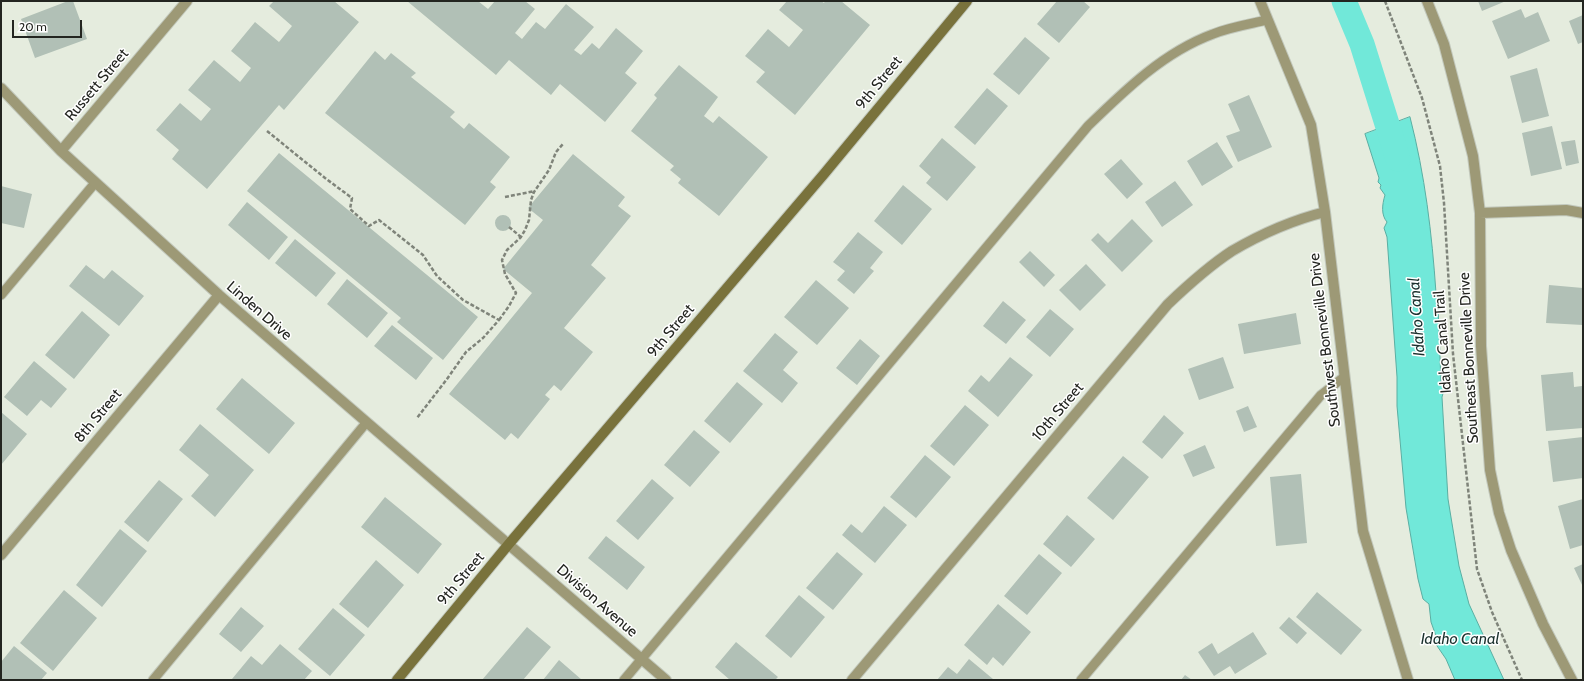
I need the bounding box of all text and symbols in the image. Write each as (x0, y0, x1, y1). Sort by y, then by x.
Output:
scale bar (14, 12, 84, 38)
text: 20 m (19, 19, 47, 34)
street label: Russett Street (62, 45, 132, 125)
street label: 9th Street (852, 53, 906, 113)
street label: Southwest Bonneville Drive (1305, 252, 1345, 428)
street label: Southeast Bonneville Drive (1456, 272, 1482, 444)
water label: Idaho Canal (1405, 277, 1429, 357)
street label: Linden Drive (223, 278, 295, 344)
street label: Idaho Canal Trail (1430, 290, 1456, 394)
street label: 9th Street (644, 301, 698, 361)
street label: 10th Street (1028, 379, 1088, 445)
street label: 8th Street (70, 386, 126, 446)
street label: 9th Street (434, 549, 488, 609)
street label: Division Avenue (553, 561, 641, 641)
water label: Idaho Canal (1421, 629, 1499, 649)

